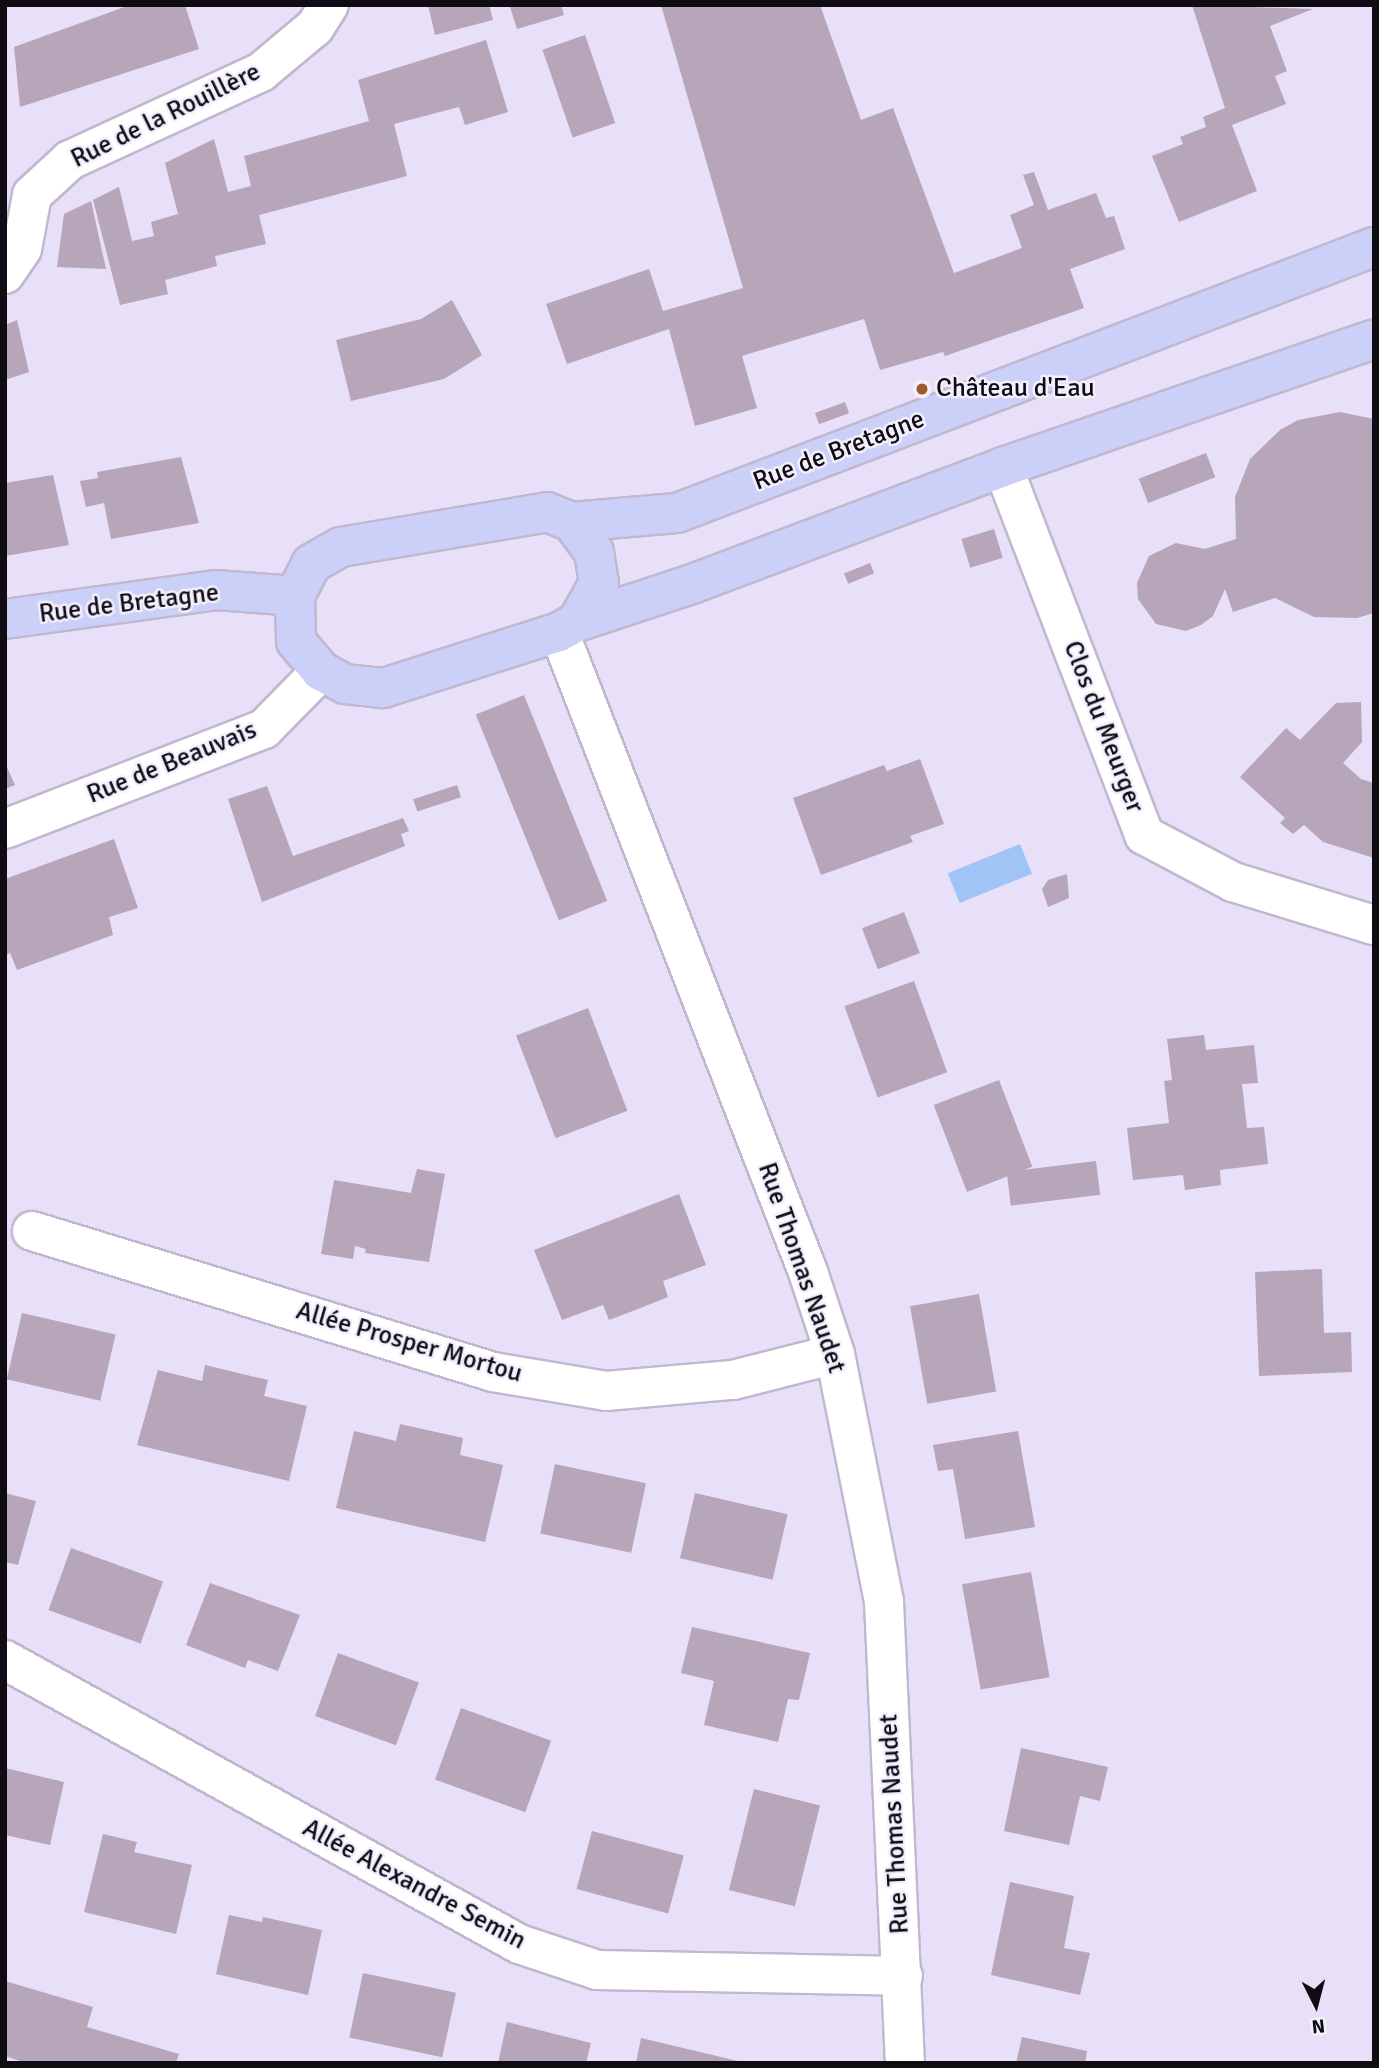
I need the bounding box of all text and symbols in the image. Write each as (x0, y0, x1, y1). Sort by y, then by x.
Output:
street label: Rue de la Rouillère (66, 57, 266, 175)
place label: Château d'Eau (936, 373, 1095, 405)
marker: Château d'Eau (914, 381, 930, 397)
street label: Rue de Bretagne (749, 404, 929, 498)
street label: Rue de Bretagne (37, 577, 221, 631)
street label: Clos du Meurger (1056, 637, 1150, 817)
street label: Rue de Beauvais (83, 715, 261, 811)
street label: Rue Thomas Naudet (750, 1159, 852, 1377)
street label: Allée Prosper Mortou (292, 1296, 526, 1390)
street label: Rue Thomas Naudet (874, 1713, 916, 1935)
street label: Allée Alexandre Semin (297, 1813, 531, 1957)
north arrow (1281, 1970, 1351, 2040)
text: N (1310, 2013, 1326, 2039)

